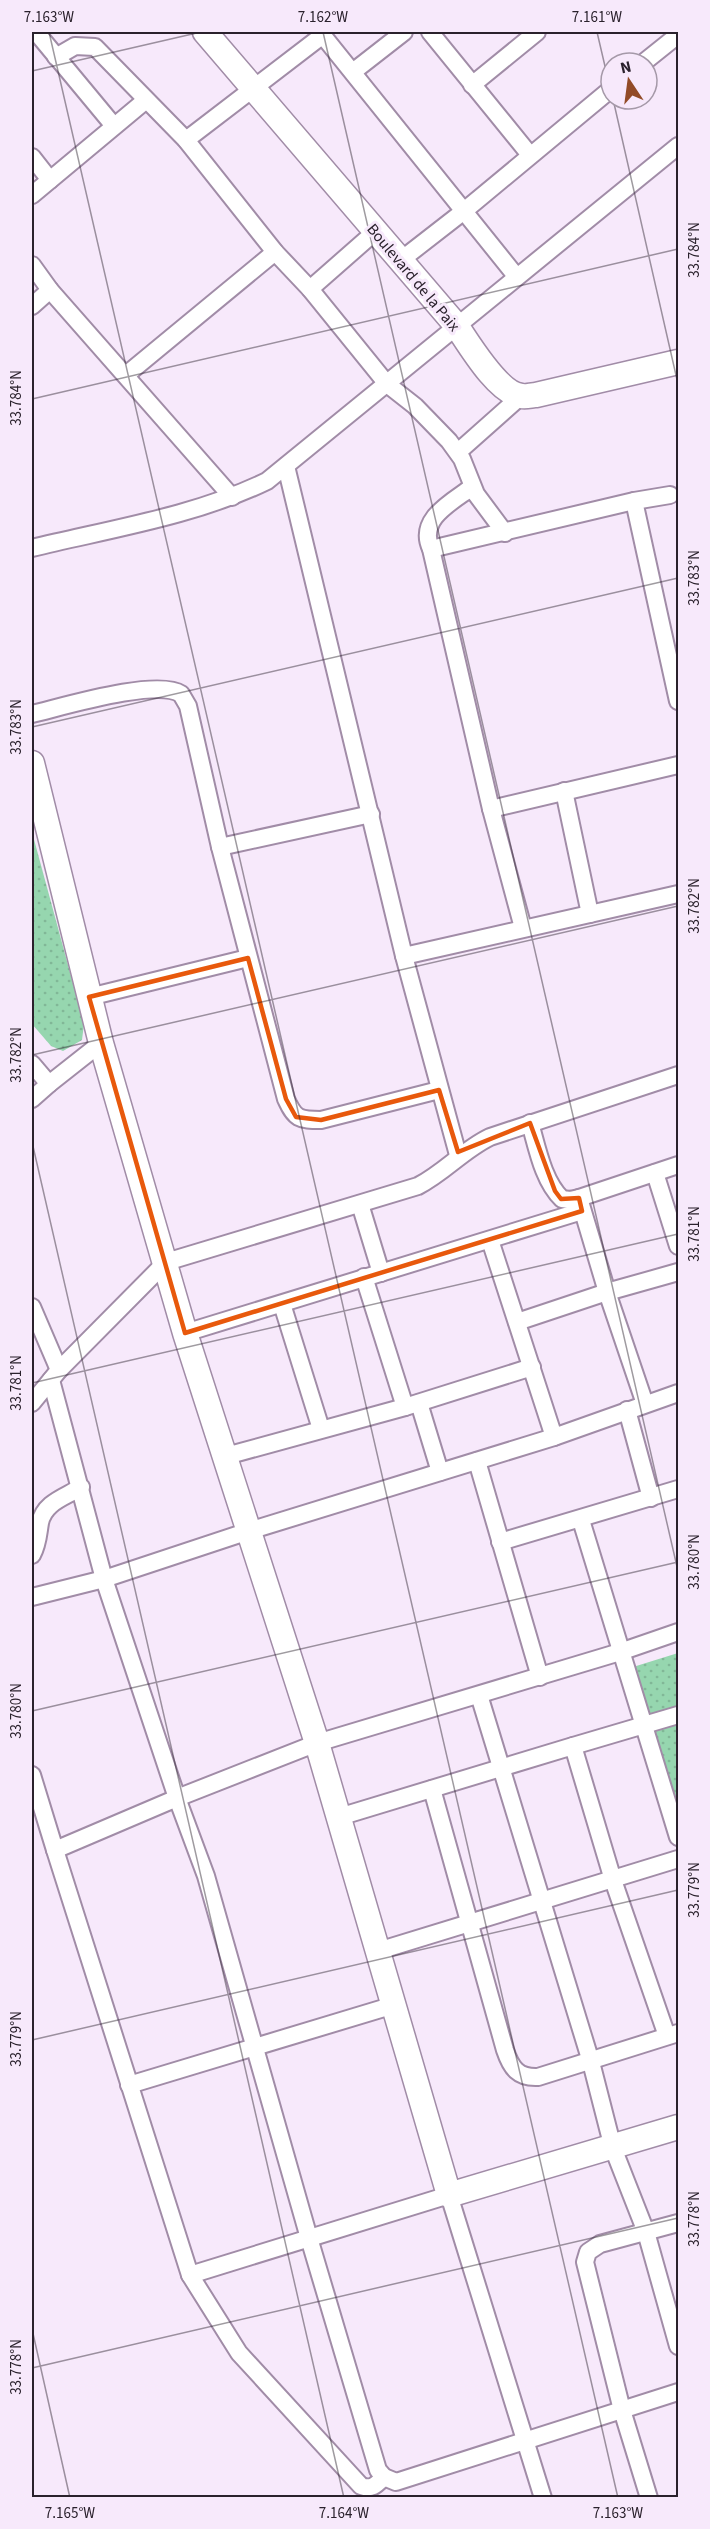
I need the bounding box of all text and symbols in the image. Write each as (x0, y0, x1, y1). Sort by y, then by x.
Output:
text: 7.163°W (24, 7, 74, 28)
text: 7.162°W (298, 7, 348, 28)
text: 7.161°W (572, 7, 622, 28)
north arrow (599, 51, 659, 111)
text: N (618, 55, 634, 79)
street label: Boulevard de la Paix (362, 219, 465, 336)
text: 33.784°N (684, 222, 705, 278)
text: 33.784°N (6, 370, 27, 426)
text: 33.783°N (684, 550, 705, 606)
text: 33.783°N (6, 699, 27, 755)
text: 33.782°N (684, 878, 705, 934)
text: 33.782°N (6, 1027, 27, 1083)
text: 33.781°N (684, 1206, 705, 1262)
text: 33.781°N (6, 1355, 27, 1411)
text: 33.780°N (684, 1534, 705, 1590)
text: 33.780°N (6, 1683, 27, 1739)
text: 33.779°N (684, 1862, 705, 1918)
text: 33.779°N (6, 2011, 27, 2067)
text: 33.778°N (684, 2191, 705, 2247)
text: 33.778°N (6, 2339, 27, 2395)
text: 7.165°W (45, 2503, 95, 2524)
text: 7.164°W (319, 2503, 369, 2524)
text: 7.163°W (593, 2503, 643, 2524)

